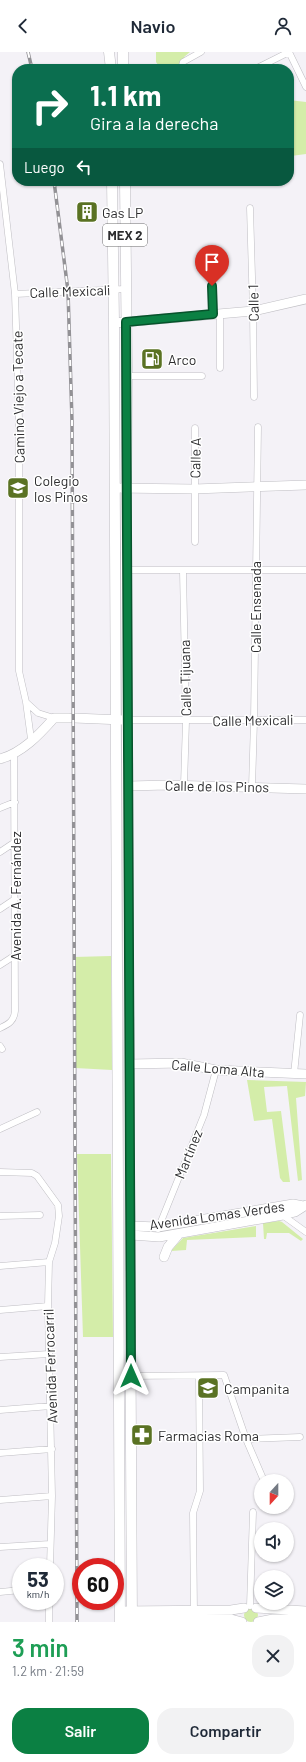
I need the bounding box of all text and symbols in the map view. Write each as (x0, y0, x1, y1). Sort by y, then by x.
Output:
icon: back (12, 15, 34, 37)
text: Navio (131, 15, 175, 37)
icon: person (272, 15, 294, 37)
text: 1.1 km (90, 78, 161, 112)
icon: right (24, 80, 76, 132)
text: Gira a la derecha (90, 112, 218, 134)
icon: left (73, 156, 95, 178)
text: Luego (24, 158, 65, 176)
building icon: Gas LP (74, 199, 100, 225)
place label: Gas LP (102, 204, 143, 221)
road number: MEX 2 (103, 224, 147, 246)
pin (195, 245, 229, 286)
icon: arrive (201, 251, 223, 273)
street label: Calle Mexicali (29, 281, 111, 301)
street label: Calle 1 (244, 284, 262, 322)
street label: Camino Viejo a Tecate (8, 330, 28, 464)
fuel station icon: Arco (139, 346, 165, 372)
place label: Arco (168, 351, 196, 368)
street label: Calle A (186, 437, 204, 479)
place label: Colegio los Pinos (34, 472, 88, 505)
school or university icon: Colegio los Pinos (5, 475, 31, 501)
street label: Calle Ensenada (247, 561, 264, 653)
street label: Calle Tijuana (176, 640, 194, 716)
street label: Calle Mexicali (212, 711, 294, 729)
street label: Calle de los Pinos (165, 777, 270, 795)
street label: Avenida A. Fernández (7, 831, 24, 961)
street label: Calle Loma Alta (171, 1055, 265, 1081)
street label: Martínez (170, 1127, 206, 1181)
street label: Avenida Lomas Verdes (148, 1197, 286, 1233)
street label: Avenida Ferrocarril (40, 1308, 60, 1424)
position arrow (110, 1355, 152, 1397)
school or university icon: Campanita (195, 1375, 221, 1401)
place label: Campanita (224, 1380, 289, 1397)
pharmacy icon: Farmacias Roma (129, 1422, 155, 1448)
place label: Farmacias Roma (158, 1427, 259, 1444)
north arrow (254, 1474, 294, 1514)
map controls (254, 1474, 294, 1610)
button: sound (254, 1522, 294, 1562)
speed limit sign: 60 (72, 1558, 124, 1610)
text: 53 (27, 1567, 49, 1591)
button: layers (254, 1570, 294, 1610)
text: km/h (27, 1588, 49, 1600)
text: 3 min (12, 1633, 69, 1662)
button: close (252, 1635, 294, 1677)
text: 1.2 km · 21:59 (12, 1663, 84, 1679)
button: Salir (12, 1708, 149, 1754)
button: Compartir (157, 1708, 294, 1754)

